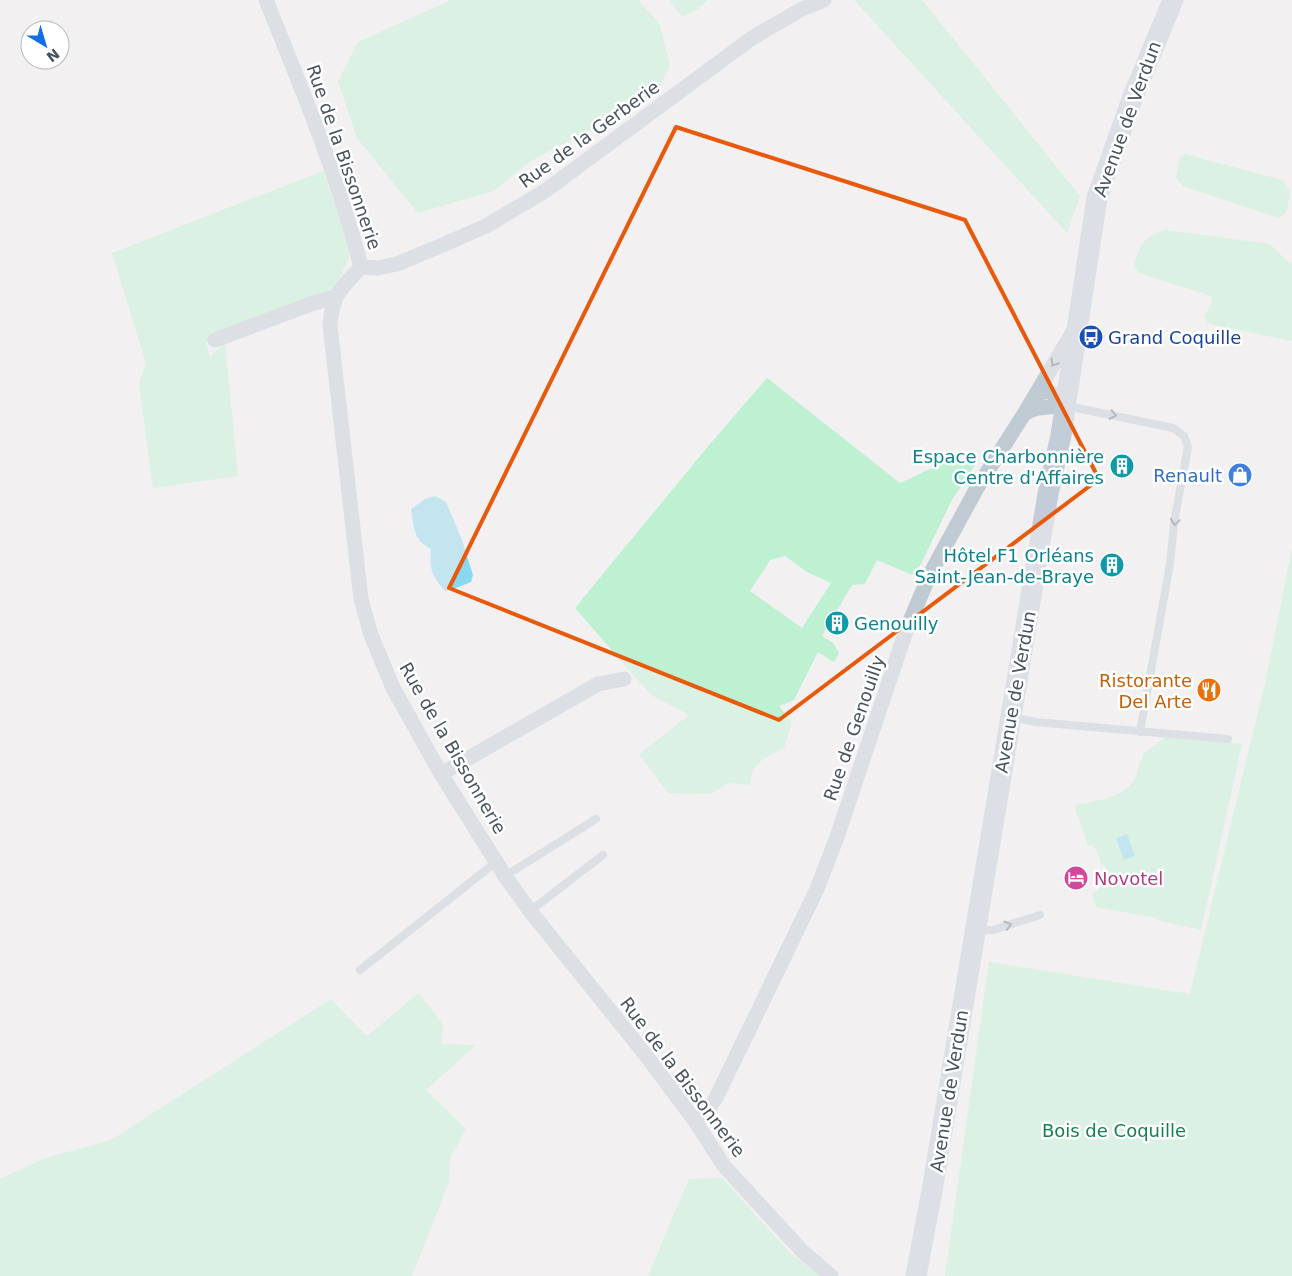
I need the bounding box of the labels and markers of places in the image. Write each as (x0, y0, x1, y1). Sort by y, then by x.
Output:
bus stop icon: Grand Coquille (1078, 324, 1104, 350)
place label: Grand Coquille (1108, 327, 1241, 348)
place label: Espace Charbonnière Centre d'Affaires (912, 446, 1104, 488)
building icon: Espace Charbonnière Centre d'Affaires (1109, 453, 1135, 479)
shop icon: Renault (1227, 462, 1253, 488)
place label: Renault (1153, 465, 1222, 486)
place label: Hôtel F1 Orléans Saint-Jean-de-Braye (914, 545, 1094, 587)
building icon: Hôtel F1 Orléans Saint-Jean-de-Braye (1099, 552, 1125, 578)
building icon: Genouilly (824, 610, 850, 636)
place label: Genouilly (854, 613, 939, 634)
place label: Ristorante Del Arte (1099, 670, 1192, 712)
restaurant icon: Ristorante Del Arte (1196, 677, 1222, 703)
hotel icon: Novotel (1063, 865, 1089, 891)
place label: Novotel (1094, 868, 1163, 889)

